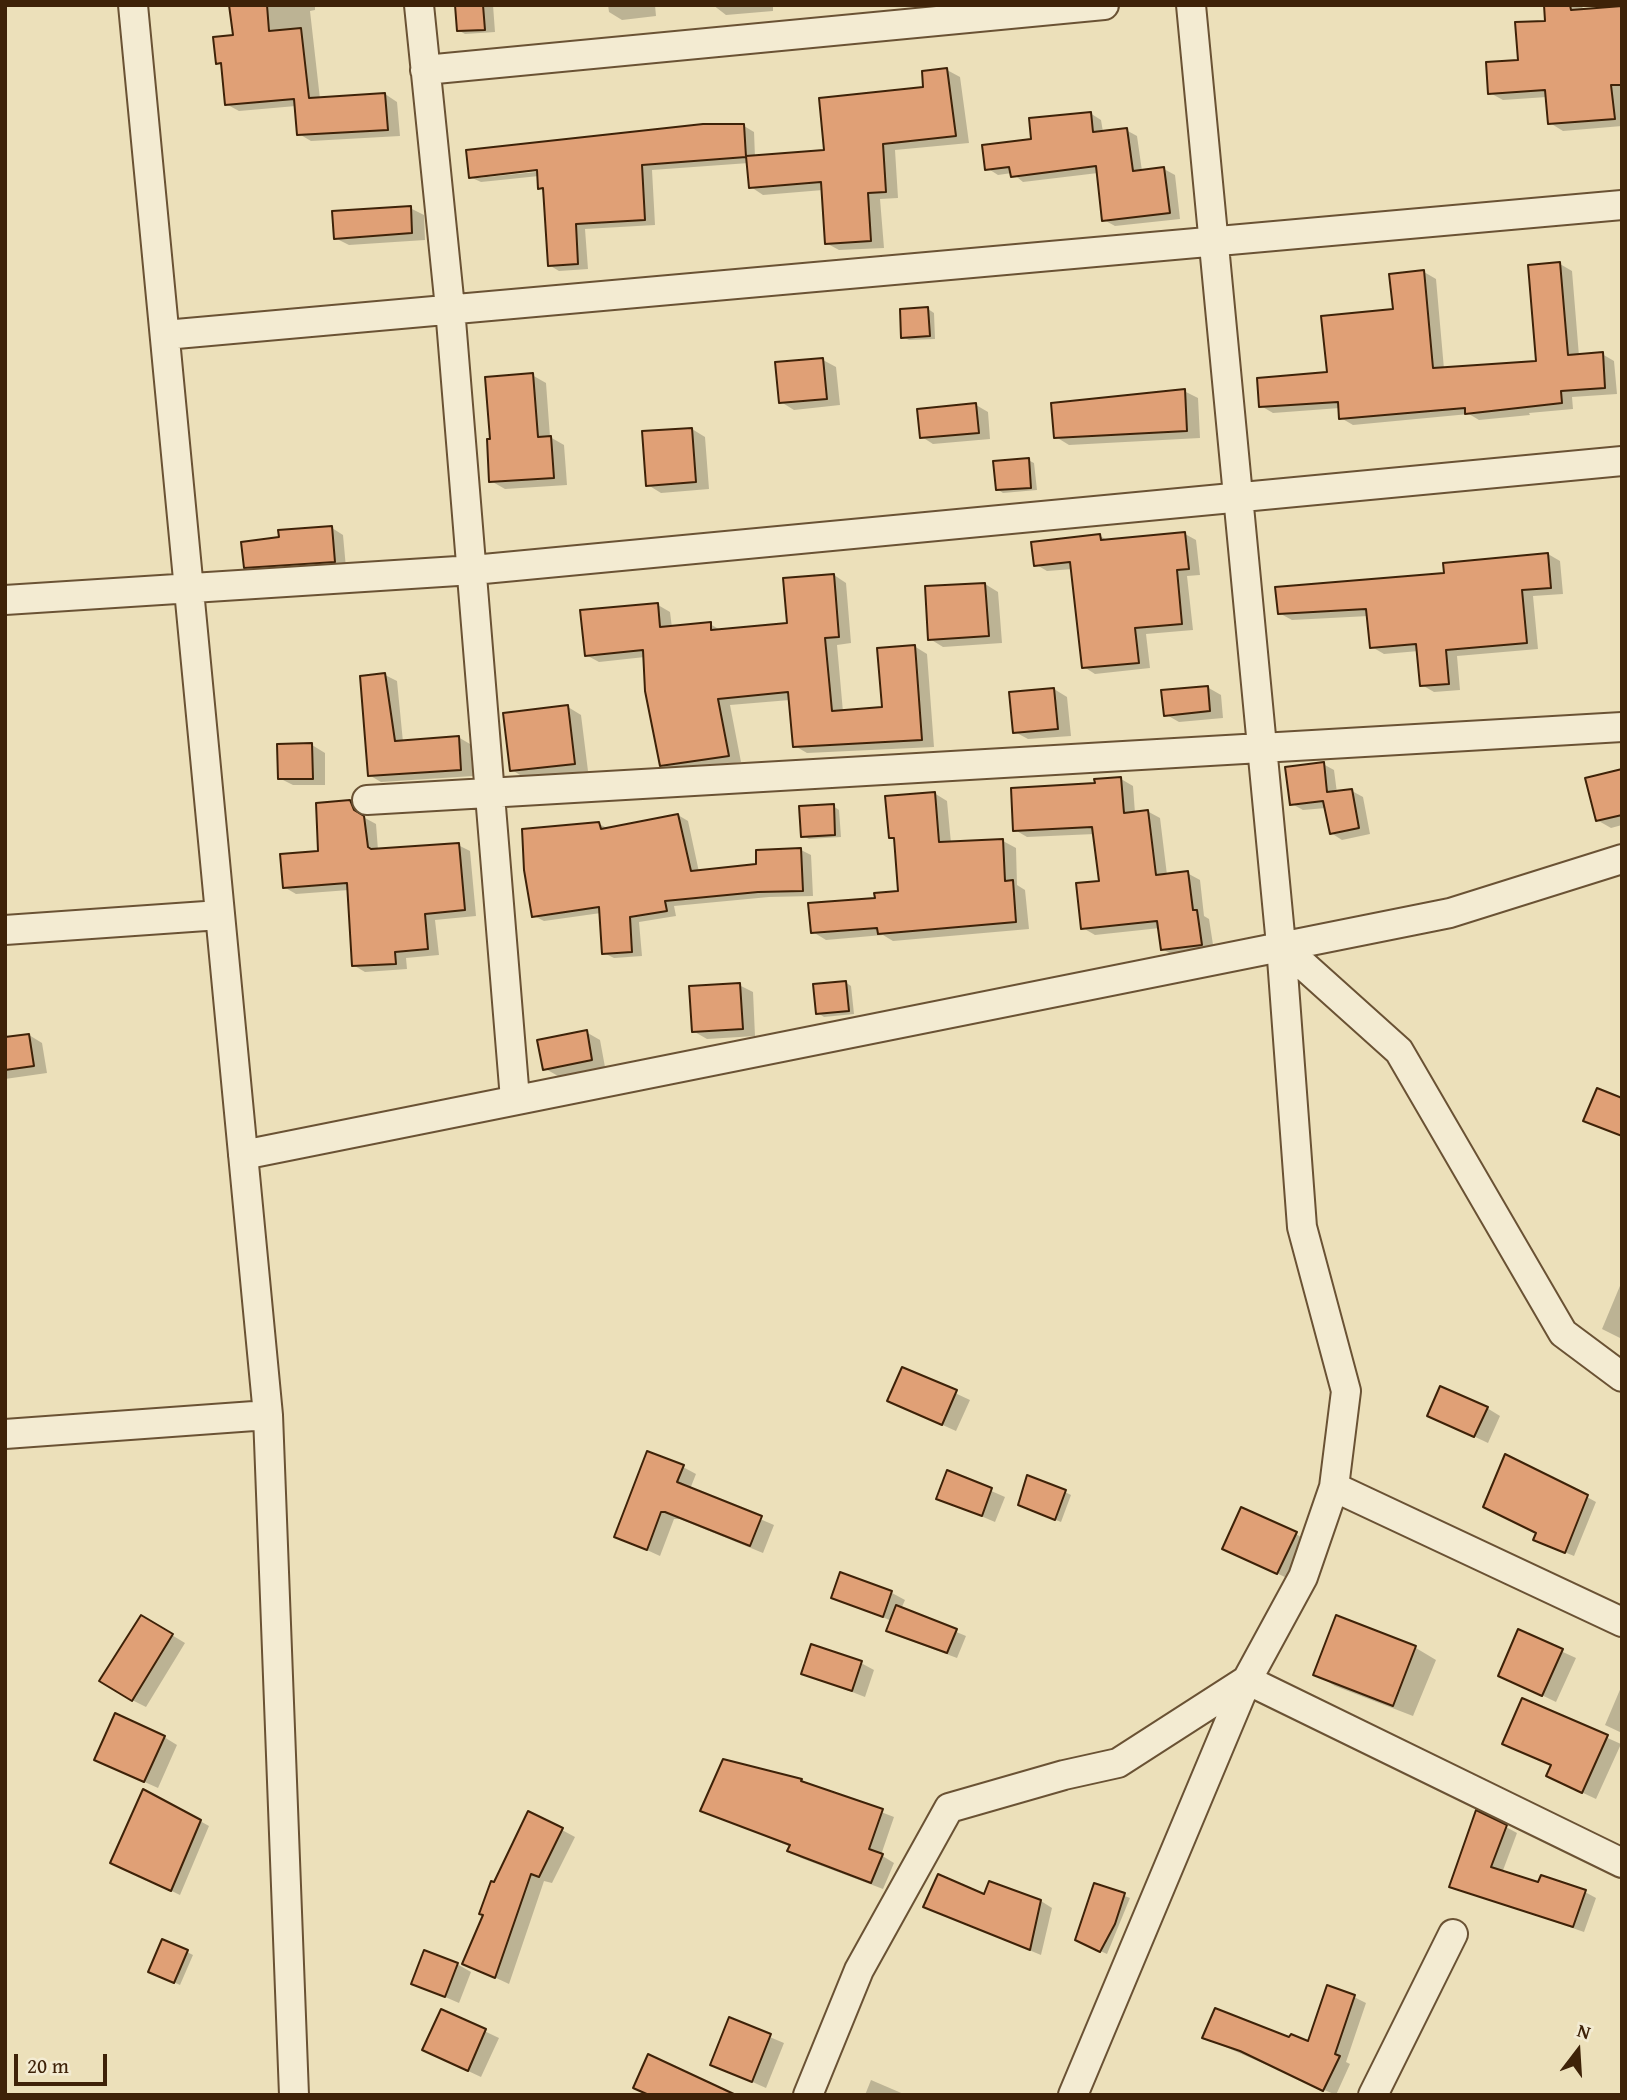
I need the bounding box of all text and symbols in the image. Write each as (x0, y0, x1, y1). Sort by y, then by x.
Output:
north arrow (1543, 2016, 1613, 2086)
text: N (1574, 2016, 1594, 2046)
scale bar (18, 2040, 110, 2084)
text: 20 m (27, 2050, 69, 2081)

